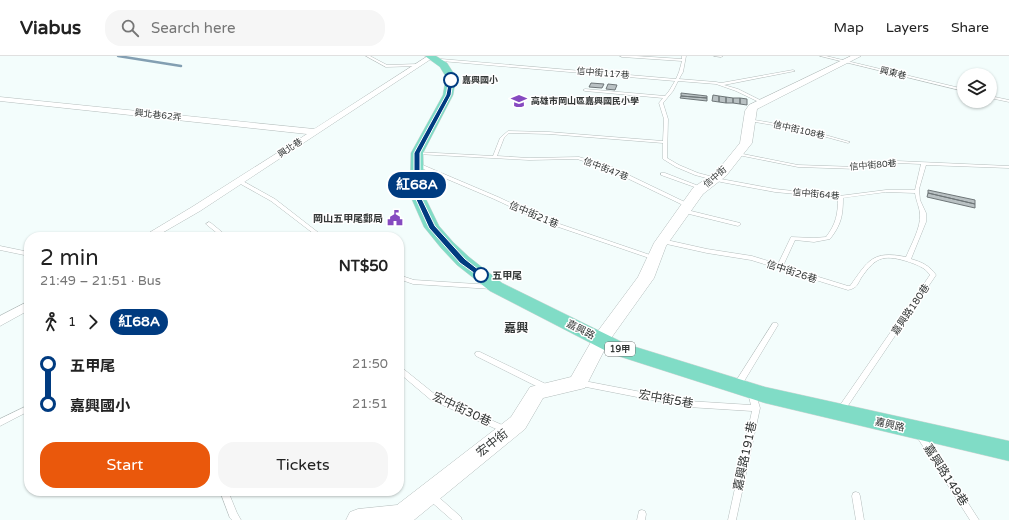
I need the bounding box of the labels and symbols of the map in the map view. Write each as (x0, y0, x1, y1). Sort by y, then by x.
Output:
street label: 興東巷 (878, 65, 907, 82)
street label: 信中街117巷 (576, 66, 630, 81)
marker: 嘉興國小 (443, 72, 459, 88)
place label: 嘉興國小 (462, 75, 498, 86)
school or university icon: 高雄市岡山區嘉興國民小學 (510, 92, 528, 110)
place label: 高雄市岡山區嘉興國民小學 (531, 96, 639, 107)
street label: 興北巷62弄 (134, 108, 182, 123)
street label: 信中街108巷 (772, 119, 826, 142)
street label: 興北巷 (276, 136, 305, 160)
street label: 信中街47巷 (582, 156, 630, 183)
street label: 信中街80巷 (849, 158, 897, 173)
street label: 信中街 (702, 164, 729, 190)
line badge: 紅68A (389, 172, 445, 198)
street label: 信中街64巷 (792, 187, 840, 202)
street label: 信中街21巷 (507, 199, 560, 231)
public building icon: 岡山五甲尾郵局 (386, 209, 404, 227)
place label: 岡山五甲尾郵局 (313, 213, 383, 225)
street label: 信中街26巷 (765, 258, 819, 286)
marker: 五甲尾 (473, 267, 489, 283)
place label: 五甲尾 (492, 270, 522, 282)
street label: 嘉興路180巷 (889, 282, 932, 337)
street label: 嘉興路 (564, 318, 597, 342)
district label: 嘉興 (504, 321, 528, 335)
road number: 19甲 (605, 342, 635, 356)
street label: 宏中街5巷 (637, 387, 695, 411)
street label: 宏中街30巷 (430, 389, 494, 429)
street label: 嘉興路 (874, 416, 906, 434)
street label: 嘉興路191巷 (731, 420, 759, 492)
street label: 宏中街 (474, 426, 510, 460)
street label: 嘉興路149巷 (921, 442, 971, 508)

